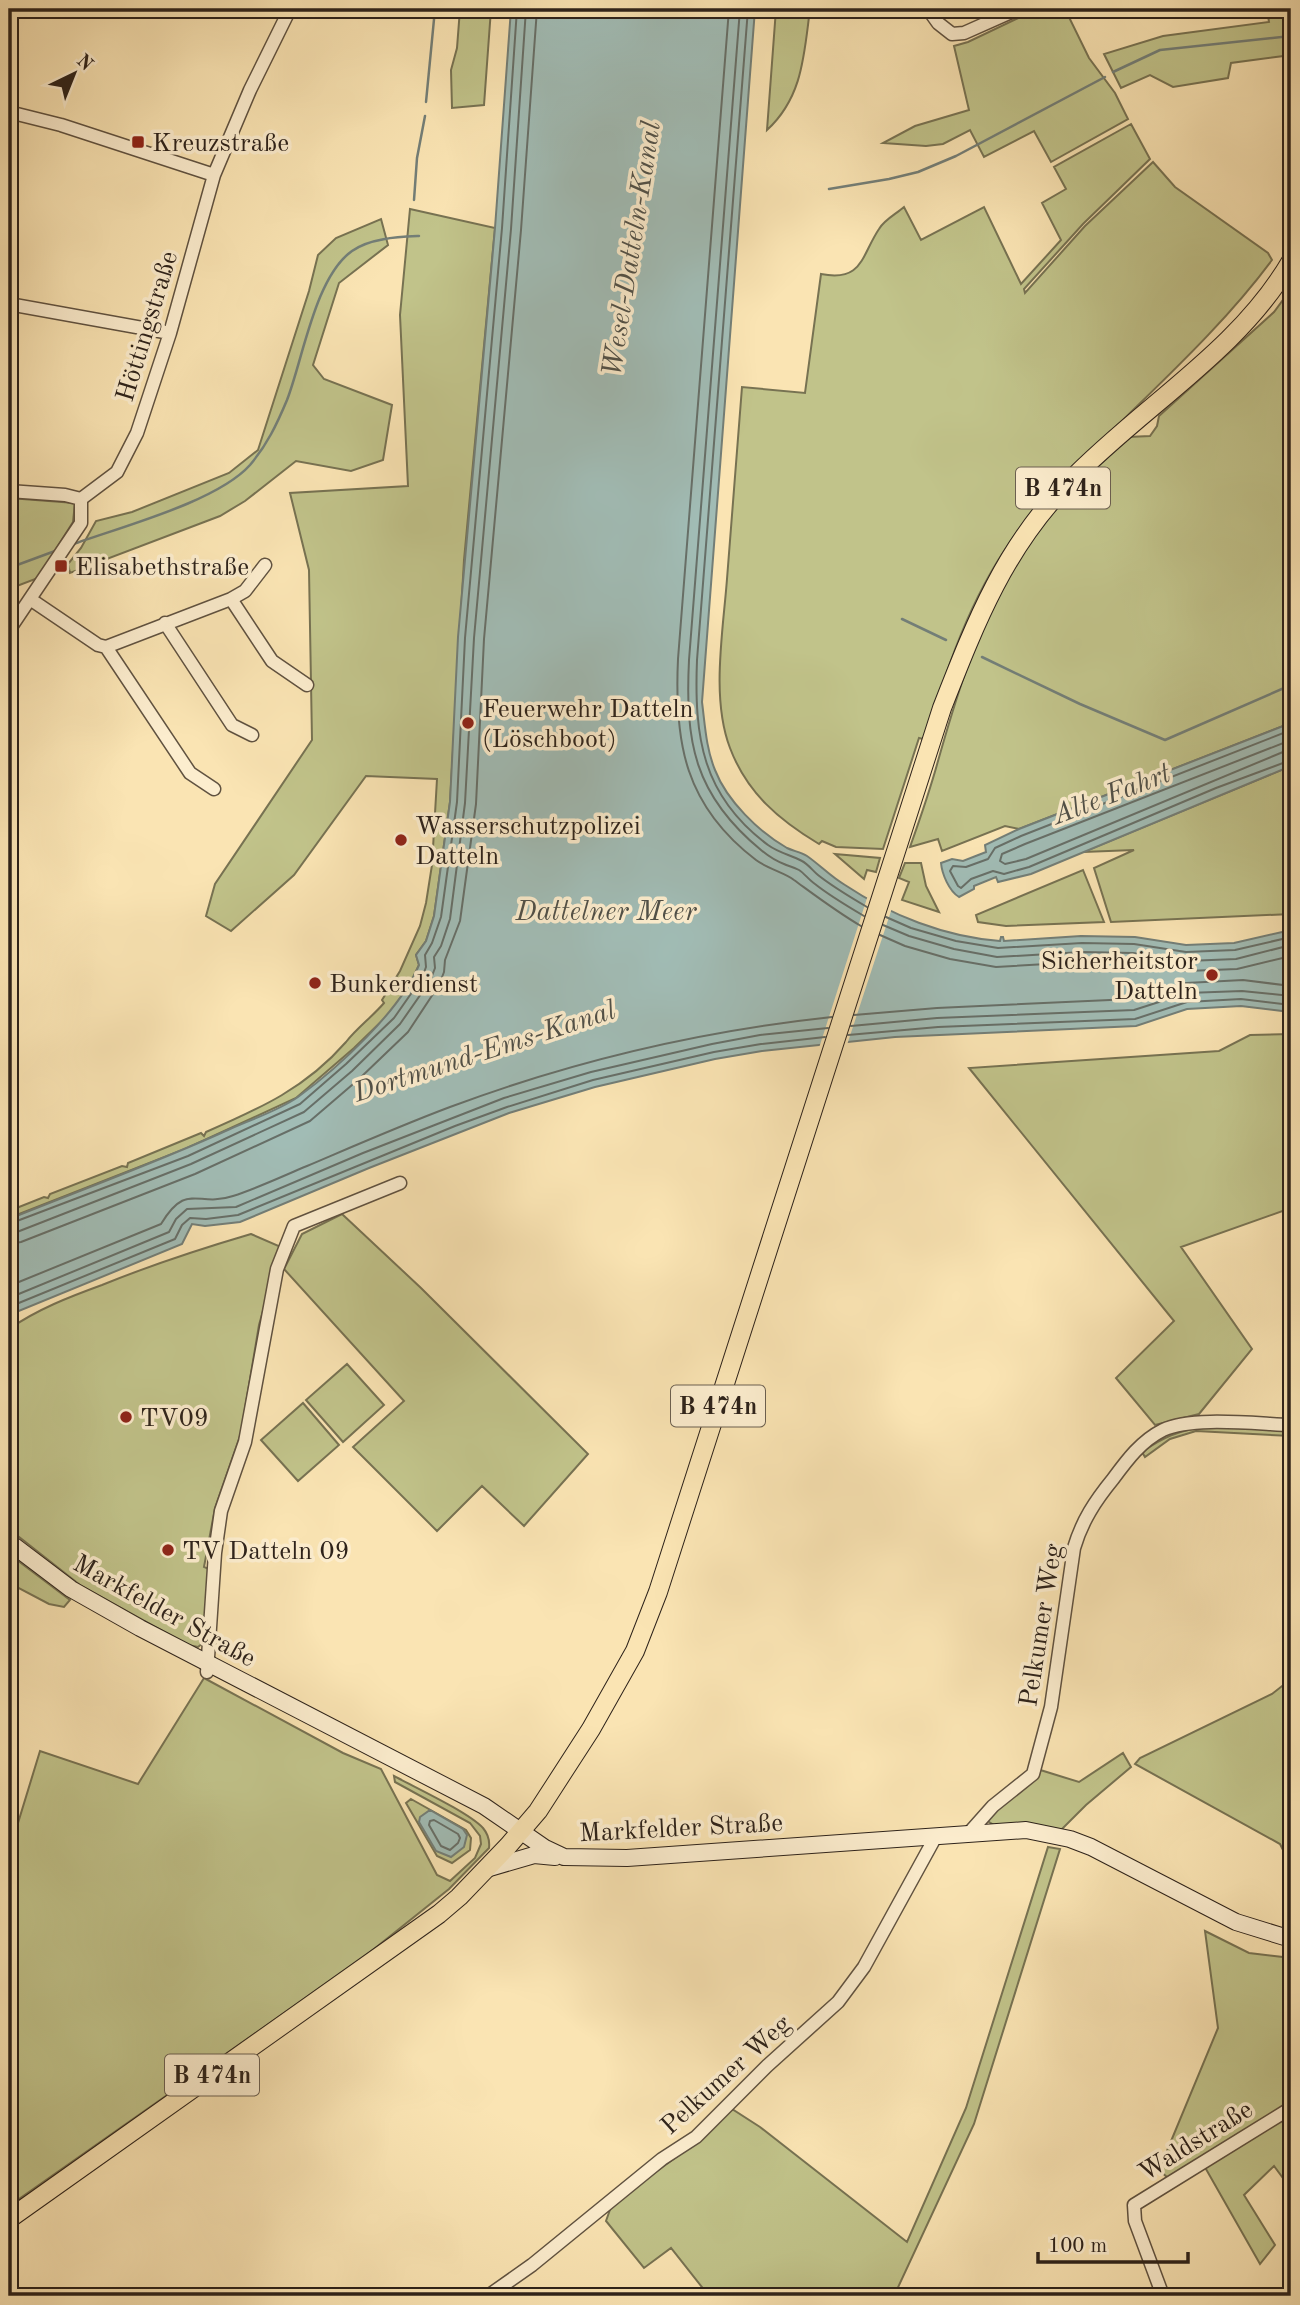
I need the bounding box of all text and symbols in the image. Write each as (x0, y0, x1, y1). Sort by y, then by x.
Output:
north arrow (38, 38, 108, 108)
text: N (72, 51, 96, 76)
water label: Wesel-Datteln-Kanal (599, 120, 667, 379)
place label: Kreuzstraße (152, 131, 289, 157)
marker: Kreuzstraße (130, 134, 146, 150)
street label: Höttingstraße (113, 248, 183, 405)
road number: B 474n (1016, 467, 1110, 508)
place label: Elisabethstraße (75, 555, 249, 581)
marker: Elisabethstraße (53, 558, 69, 574)
place label: Feuerwehr Datteln (Löschboot) (482, 697, 693, 753)
marker: Feuerwehr Datteln (Löschboot) (460, 715, 476, 731)
water label: Alte Fahrt (1047, 760, 1176, 832)
place label: Wasserschutzpolizei Datteln (415, 814, 641, 870)
marker: Wasserschutzpolizei Datteln (393, 832, 409, 848)
water label: Dattelner Meer (515, 899, 697, 927)
place label: Sicherheitstor Datteln (1041, 949, 1198, 1005)
marker: Sicherheitstor Datteln (1204, 967, 1220, 983)
place label: Bunkerdienst (329, 972, 478, 998)
marker: Bunkerdienst (307, 975, 323, 991)
water label: Dortmund-Ems-Kanal (349, 997, 620, 1109)
road number: B 474n (671, 1386, 765, 1426)
place label: TV09 (140, 1406, 209, 1432)
marker: TV09 (118, 1409, 134, 1425)
place label: TV Datteln 09 (182, 1539, 350, 1565)
marker: TV Datteln 09 (160, 1542, 176, 1558)
street label: Pelkumer Weg (1016, 1542, 1068, 1709)
street label: Markfelder Straße (68, 1551, 260, 1673)
street label: Markfelder Straße (578, 1811, 784, 1847)
street label: Pelkumer Weg (657, 2011, 796, 2140)
road number: B 474n (165, 2054, 259, 2096)
street label: Waldstraße (1135, 2097, 1258, 2187)
scale bar (1038, 2221, 1188, 2265)
text: 100 m (1048, 2236, 1107, 2257)

